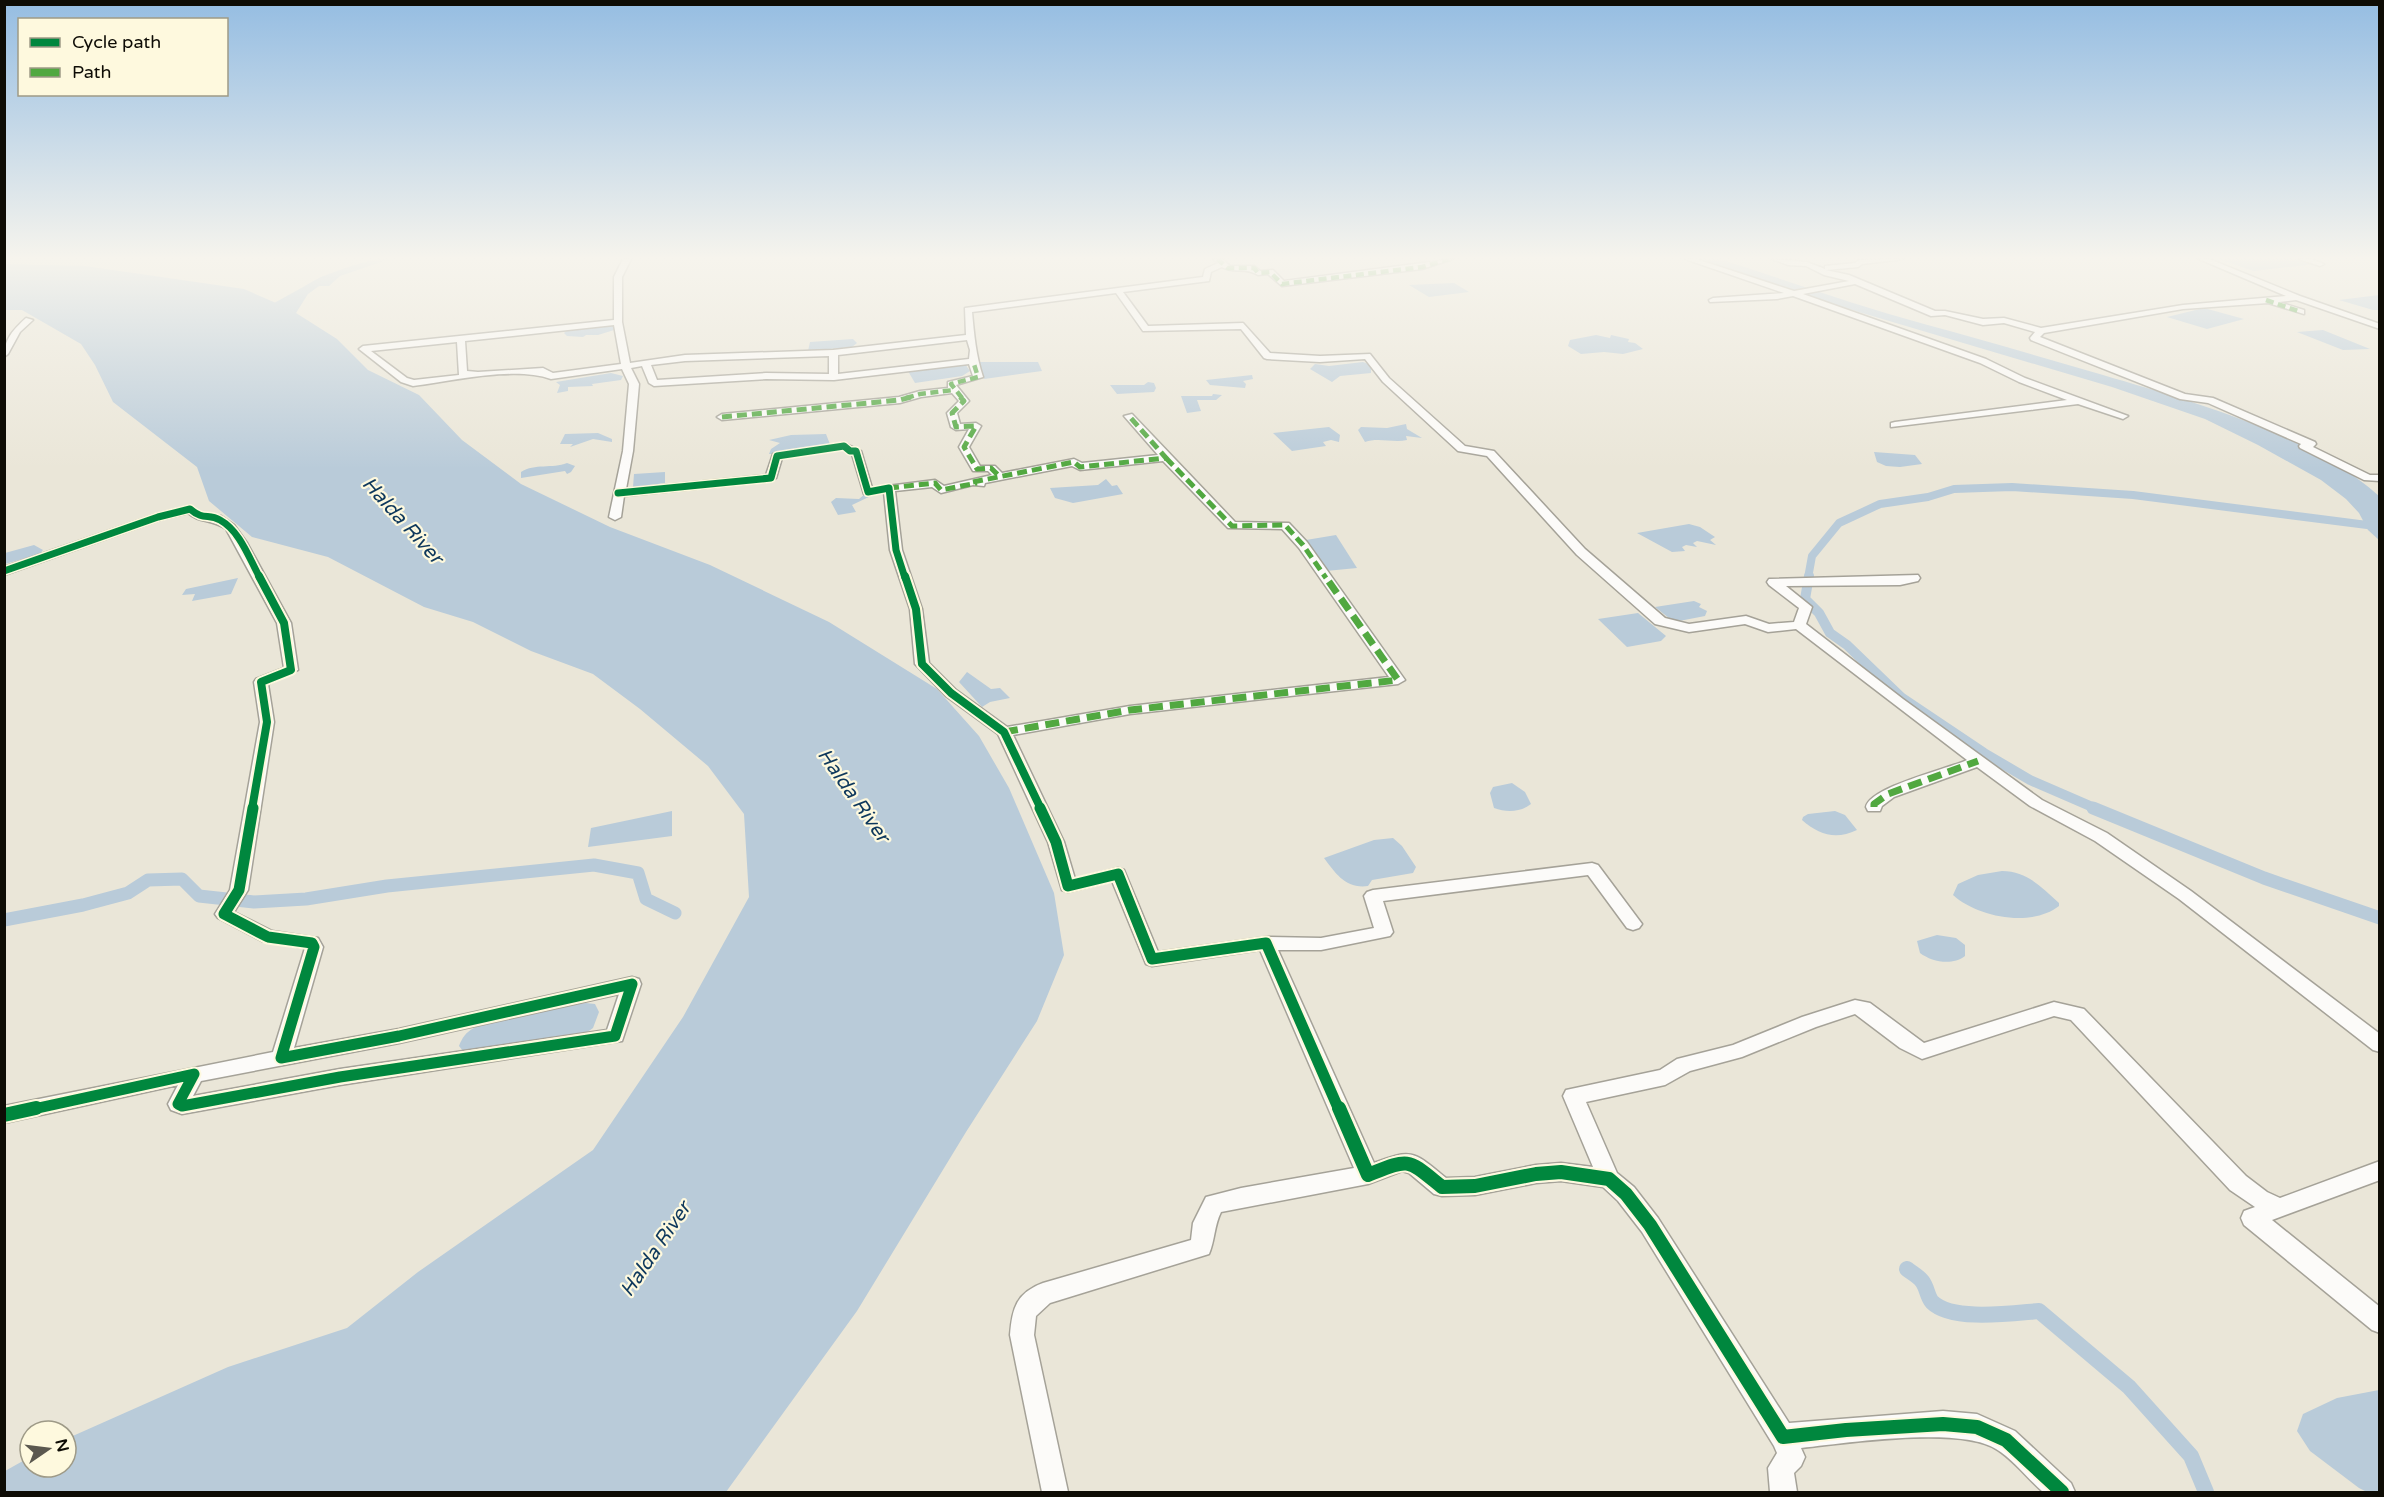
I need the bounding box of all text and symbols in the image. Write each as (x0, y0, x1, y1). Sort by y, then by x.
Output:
legend (18, 18, 228, 96)
text: Cycle path (72, 31, 161, 53)
text: Path (72, 61, 111, 83)
water label: Halda River (357, 472, 449, 571)
water label: Halda River (812, 744, 896, 849)
water label: Halda River (615, 1196, 698, 1301)
north arrow (18, 1419, 78, 1479)
text: N (50, 1437, 73, 1454)

